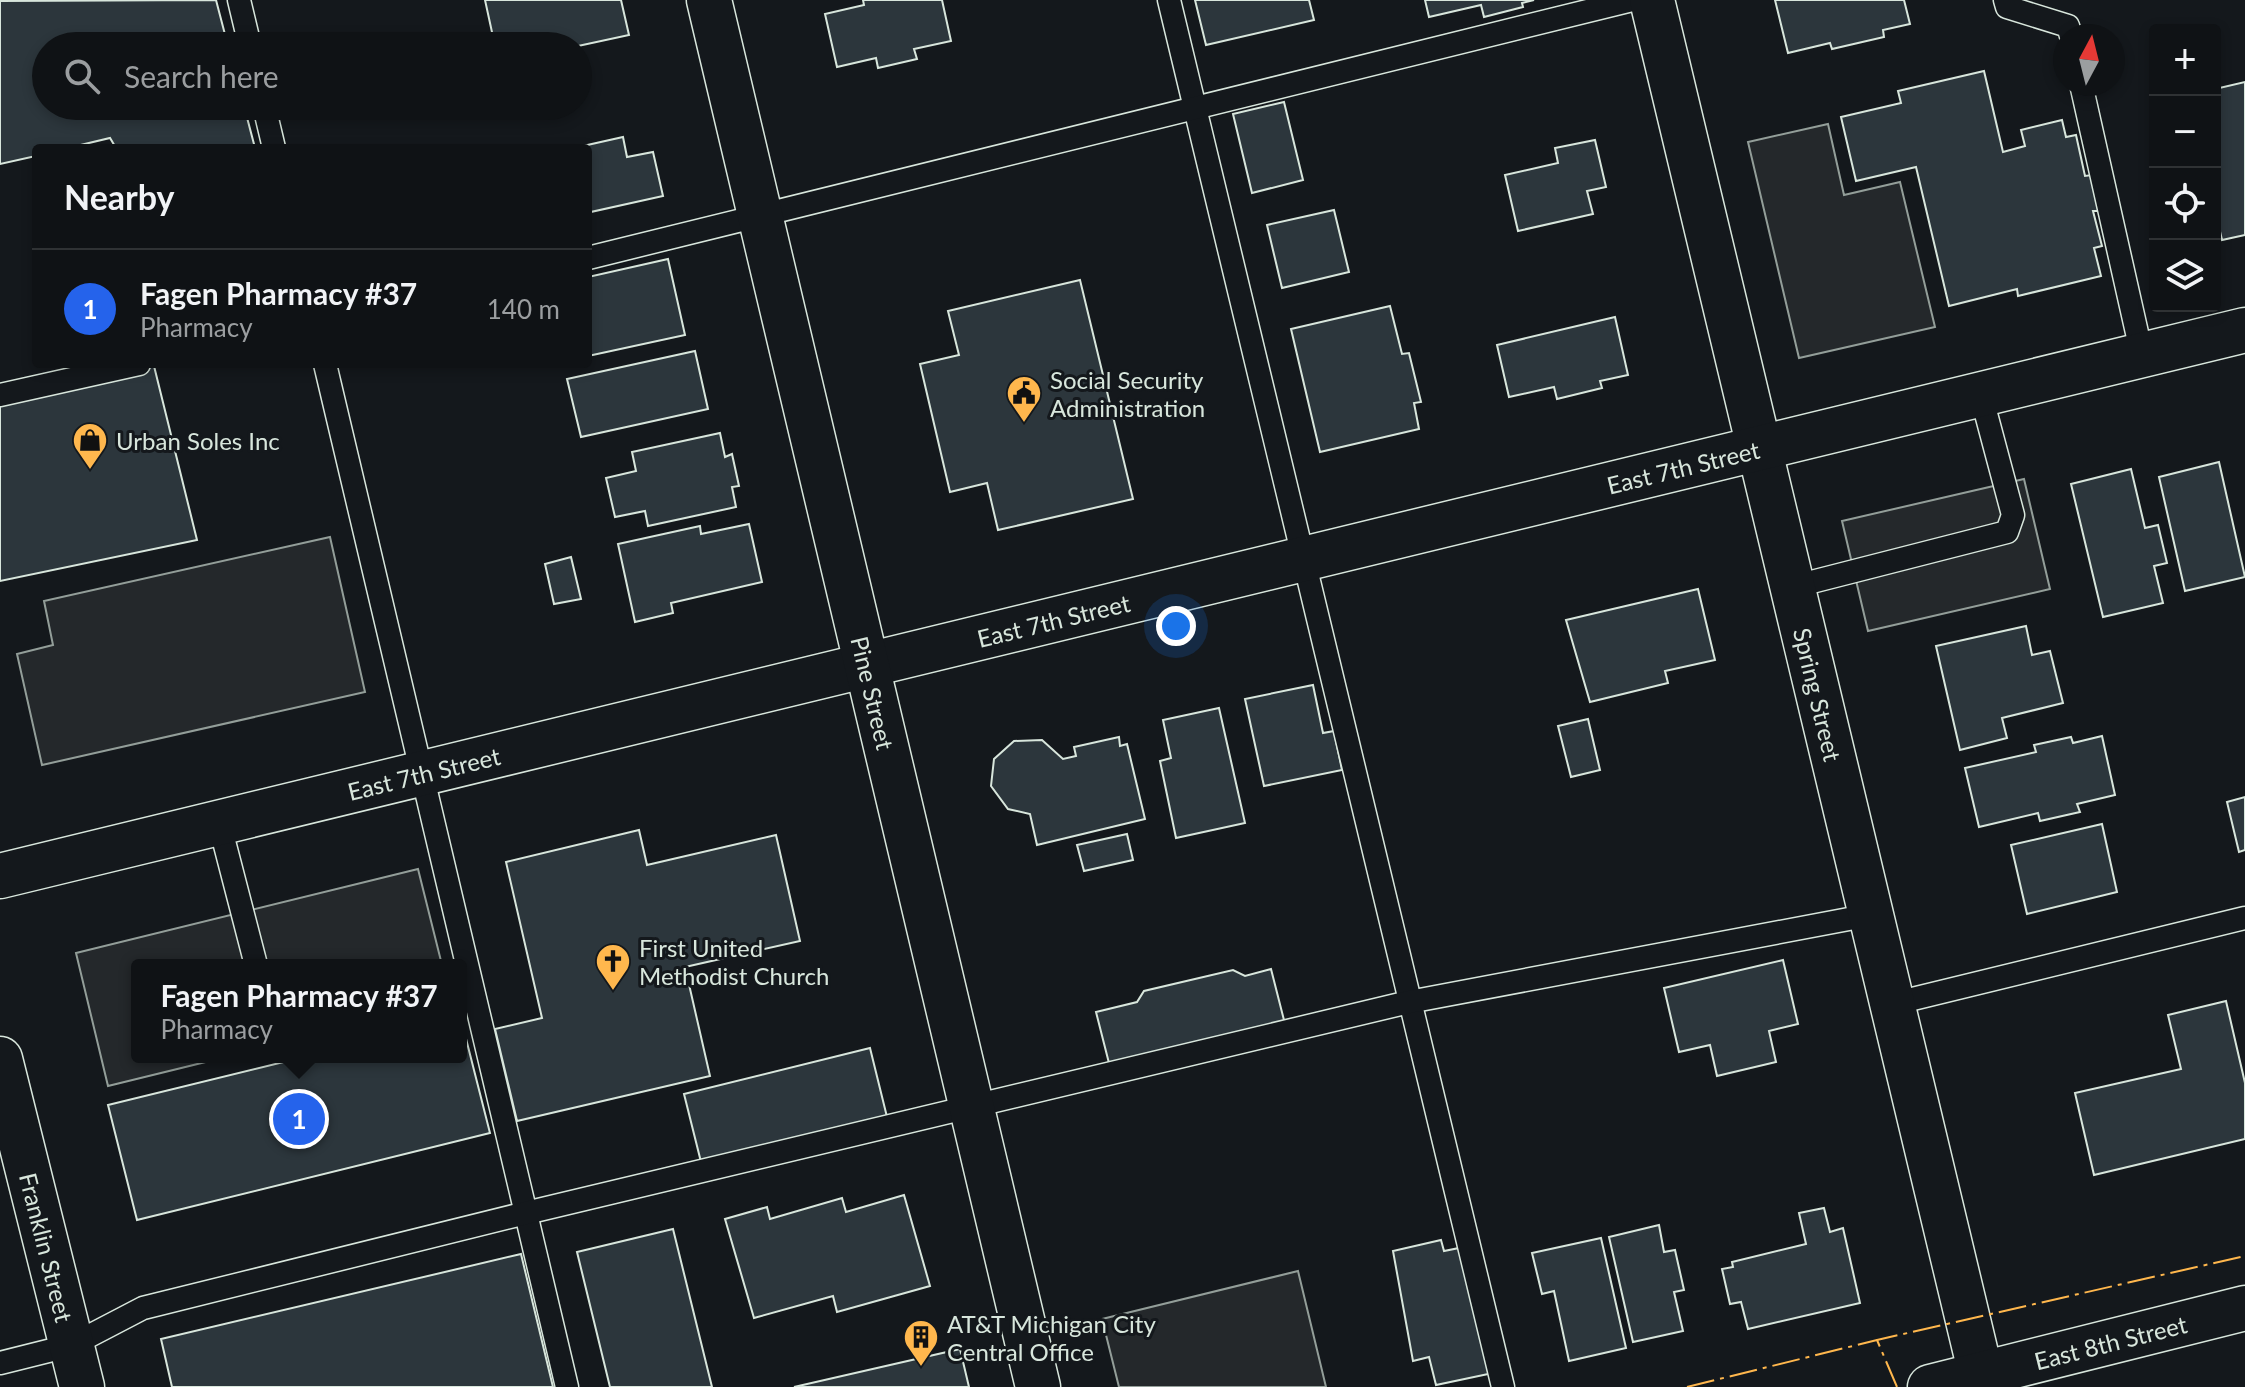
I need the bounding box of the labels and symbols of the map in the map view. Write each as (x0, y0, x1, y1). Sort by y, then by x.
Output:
north arrow (2053, 24, 2125, 96)
place label: Social Security Administration (1050, 365, 1205, 422)
public building icon: Social Security Administration (1005, 374, 1043, 424)
shop icon: Urban Soles Inc (71, 421, 109, 471)
place label: Urban Soles Inc (116, 426, 280, 455)
street label: East 7th Street (1604, 434, 1763, 499)
street label: East 7th Street (974, 587, 1133, 652)
your location (1156, 606, 1196, 646)
street label: Spring Street (1788, 625, 1848, 764)
street label: Pine Street (846, 633, 901, 753)
street label: East 7th Street (344, 740, 503, 806)
place label: First United Methodist Church (639, 933, 829, 990)
church icon: First United Methodist Church (594, 942, 632, 992)
pin: 1 (273, 1089, 325, 1149)
street label: Franklin Street (14, 1170, 80, 1325)
place label: AT&T Michigan City Central Office (947, 1309, 1156, 1366)
street label: East 8th Street (2031, 1309, 2190, 1375)
building icon: AT&T Michigan City Central Office (902, 1318, 940, 1368)

